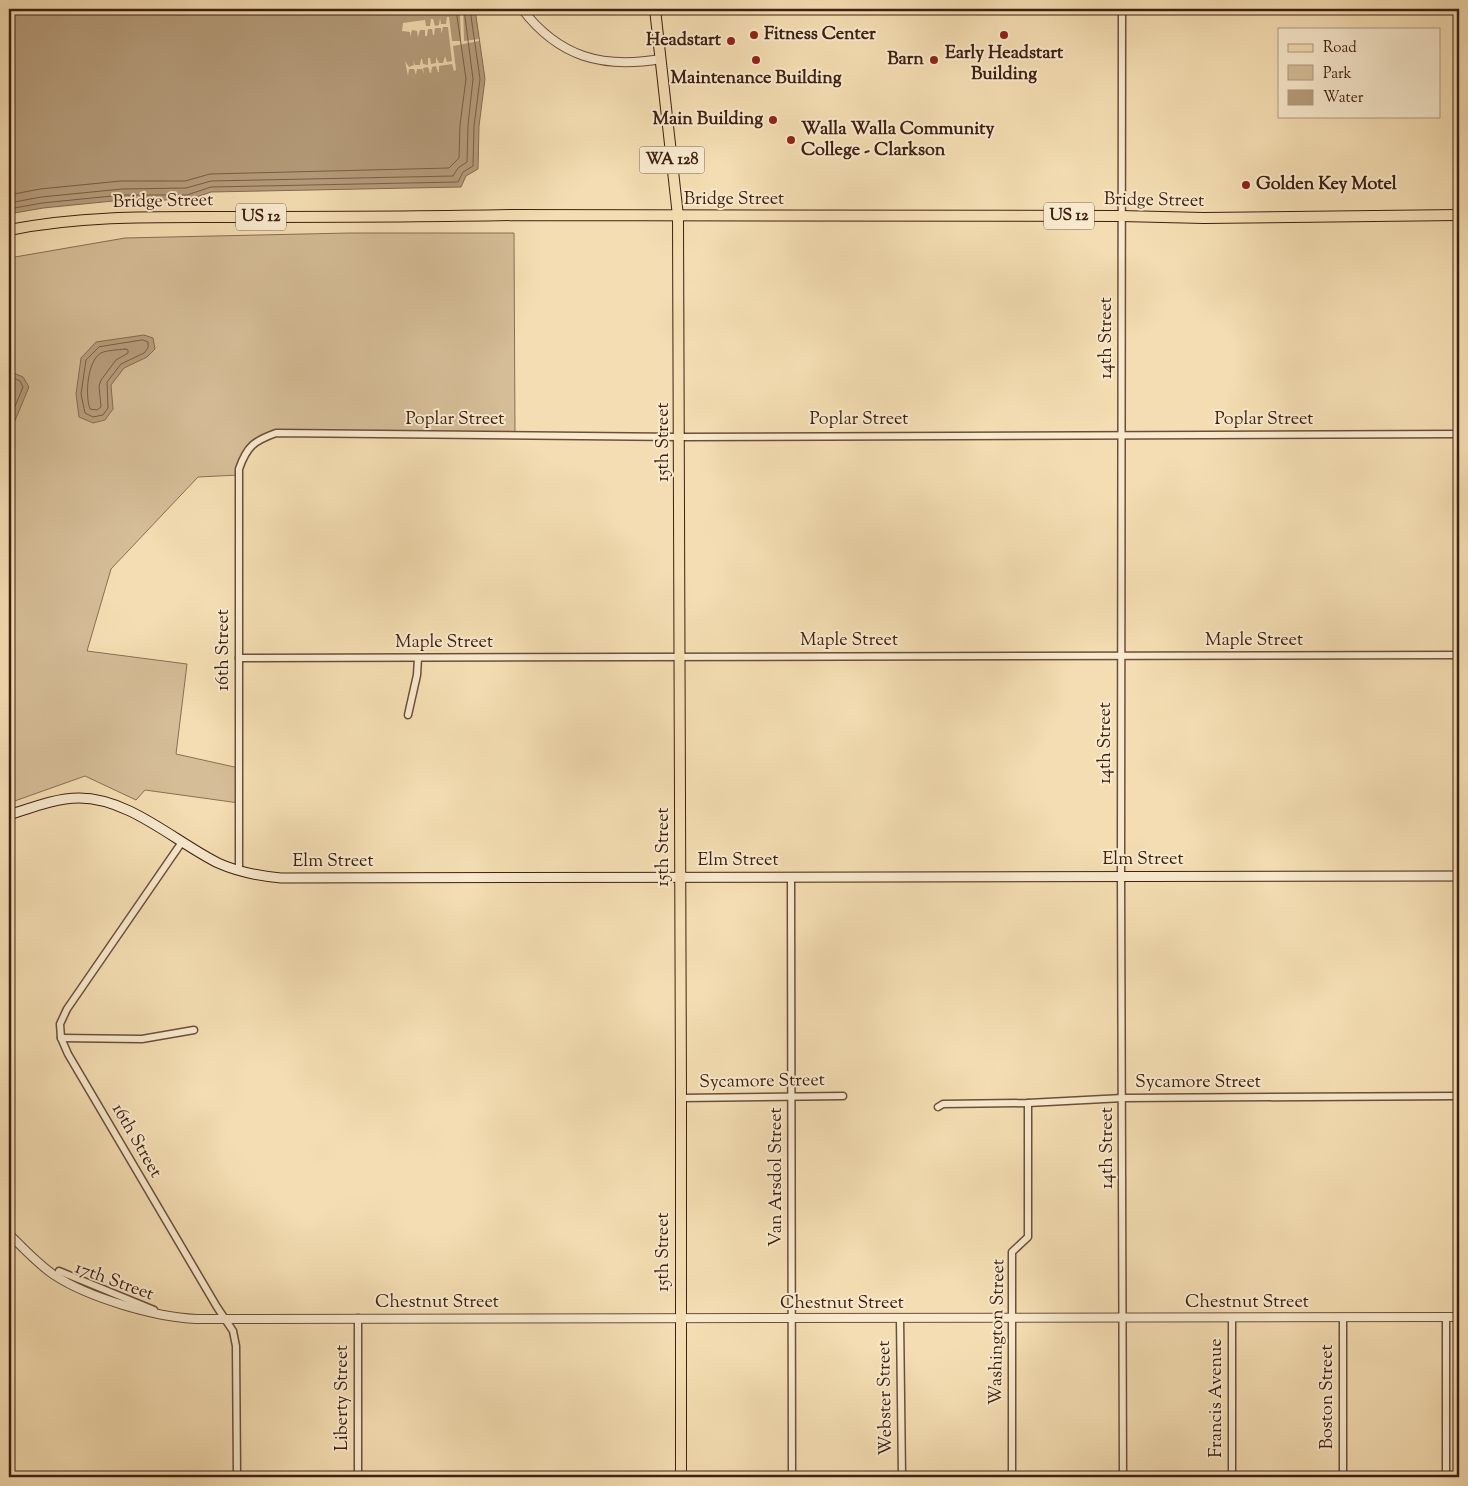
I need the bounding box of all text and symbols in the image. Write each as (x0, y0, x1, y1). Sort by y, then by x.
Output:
place label: Fitness Center (764, 22, 876, 48)
place label: Headstart (646, 28, 722, 54)
legend (1278, 28, 1440, 118)
marker: Fitness Center (748, 29, 760, 41)
marker: Early Headstart Building (998, 29, 1010, 41)
marker: Headstart (725, 35, 737, 47)
text: Road (1323, 38, 1357, 59)
place label: Early Headstart Building (945, 41, 1064, 88)
place label: Barn (887, 47, 924, 73)
marker: Maintenance Building (750, 54, 762, 66)
marker: Barn (928, 54, 940, 66)
text: Park (1323, 64, 1352, 85)
place label: Maintenance Building (671, 66, 842, 92)
text: Water (1323, 88, 1364, 109)
place label: Main Building (652, 107, 763, 133)
marker: Main Building (767, 114, 779, 126)
place label: Walla Walla Community College - Clarkson (801, 117, 994, 164)
marker: Walla Walla Community College - Clarkson (785, 134, 797, 146)
road number: WA 128 (640, 146, 704, 174)
place label: Golden Key Motel (1256, 172, 1398, 198)
marker: Golden Key Motel (1240, 179, 1252, 191)
street label: Bridge Street (684, 187, 784, 213)
street label: Bridge Street (1104, 187, 1204, 215)
street label: Bridge Street (113, 188, 213, 216)
road number: US 12 (1044, 202, 1094, 230)
road number: US 12 (236, 203, 286, 230)
street label: 14th Street (1094, 297, 1120, 379)
street label: 15th Street (651, 402, 677, 482)
street label: Poplar Street (405, 407, 505, 433)
street label: Poplar Street (809, 407, 909, 433)
street label: Poplar Street (1214, 407, 1314, 433)
street label: 16th Street (211, 609, 237, 691)
street label: Maple Street (800, 628, 898, 654)
street label: Maple Street (1205, 628, 1303, 654)
street label: Maple Street (395, 630, 493, 656)
street label: 14th Street (1093, 702, 1119, 784)
street label: 15th Street (651, 807, 677, 887)
street label: Elm Street (1102, 847, 1184, 873)
street label: Elm Street (697, 848, 779, 874)
street label: Elm Street (292, 849, 374, 875)
street label: Sycamore Street (699, 1068, 825, 1096)
street label: Sycamore Street (1135, 1070, 1261, 1096)
street label: 16th Street (104, 1099, 168, 1183)
street label: Van Arsdol Street (764, 1107, 790, 1247)
street label: 14th Street (1095, 1107, 1121, 1189)
street label: 15th Street (651, 1212, 677, 1292)
street label: 17th Street (71, 1256, 157, 1308)
street label: Washington Street (984, 1259, 1012, 1405)
street label: Chestnut Street (375, 1290, 499, 1316)
street label: Chestnut Street (1185, 1290, 1309, 1316)
street label: Chestnut Street (780, 1291, 904, 1317)
street label: Francis Avenue (1204, 1338, 1230, 1458)
street label: Webster Street (872, 1340, 900, 1456)
street label: Boston Street (1315, 1344, 1341, 1450)
street label: Liberty Street (330, 1345, 356, 1451)

